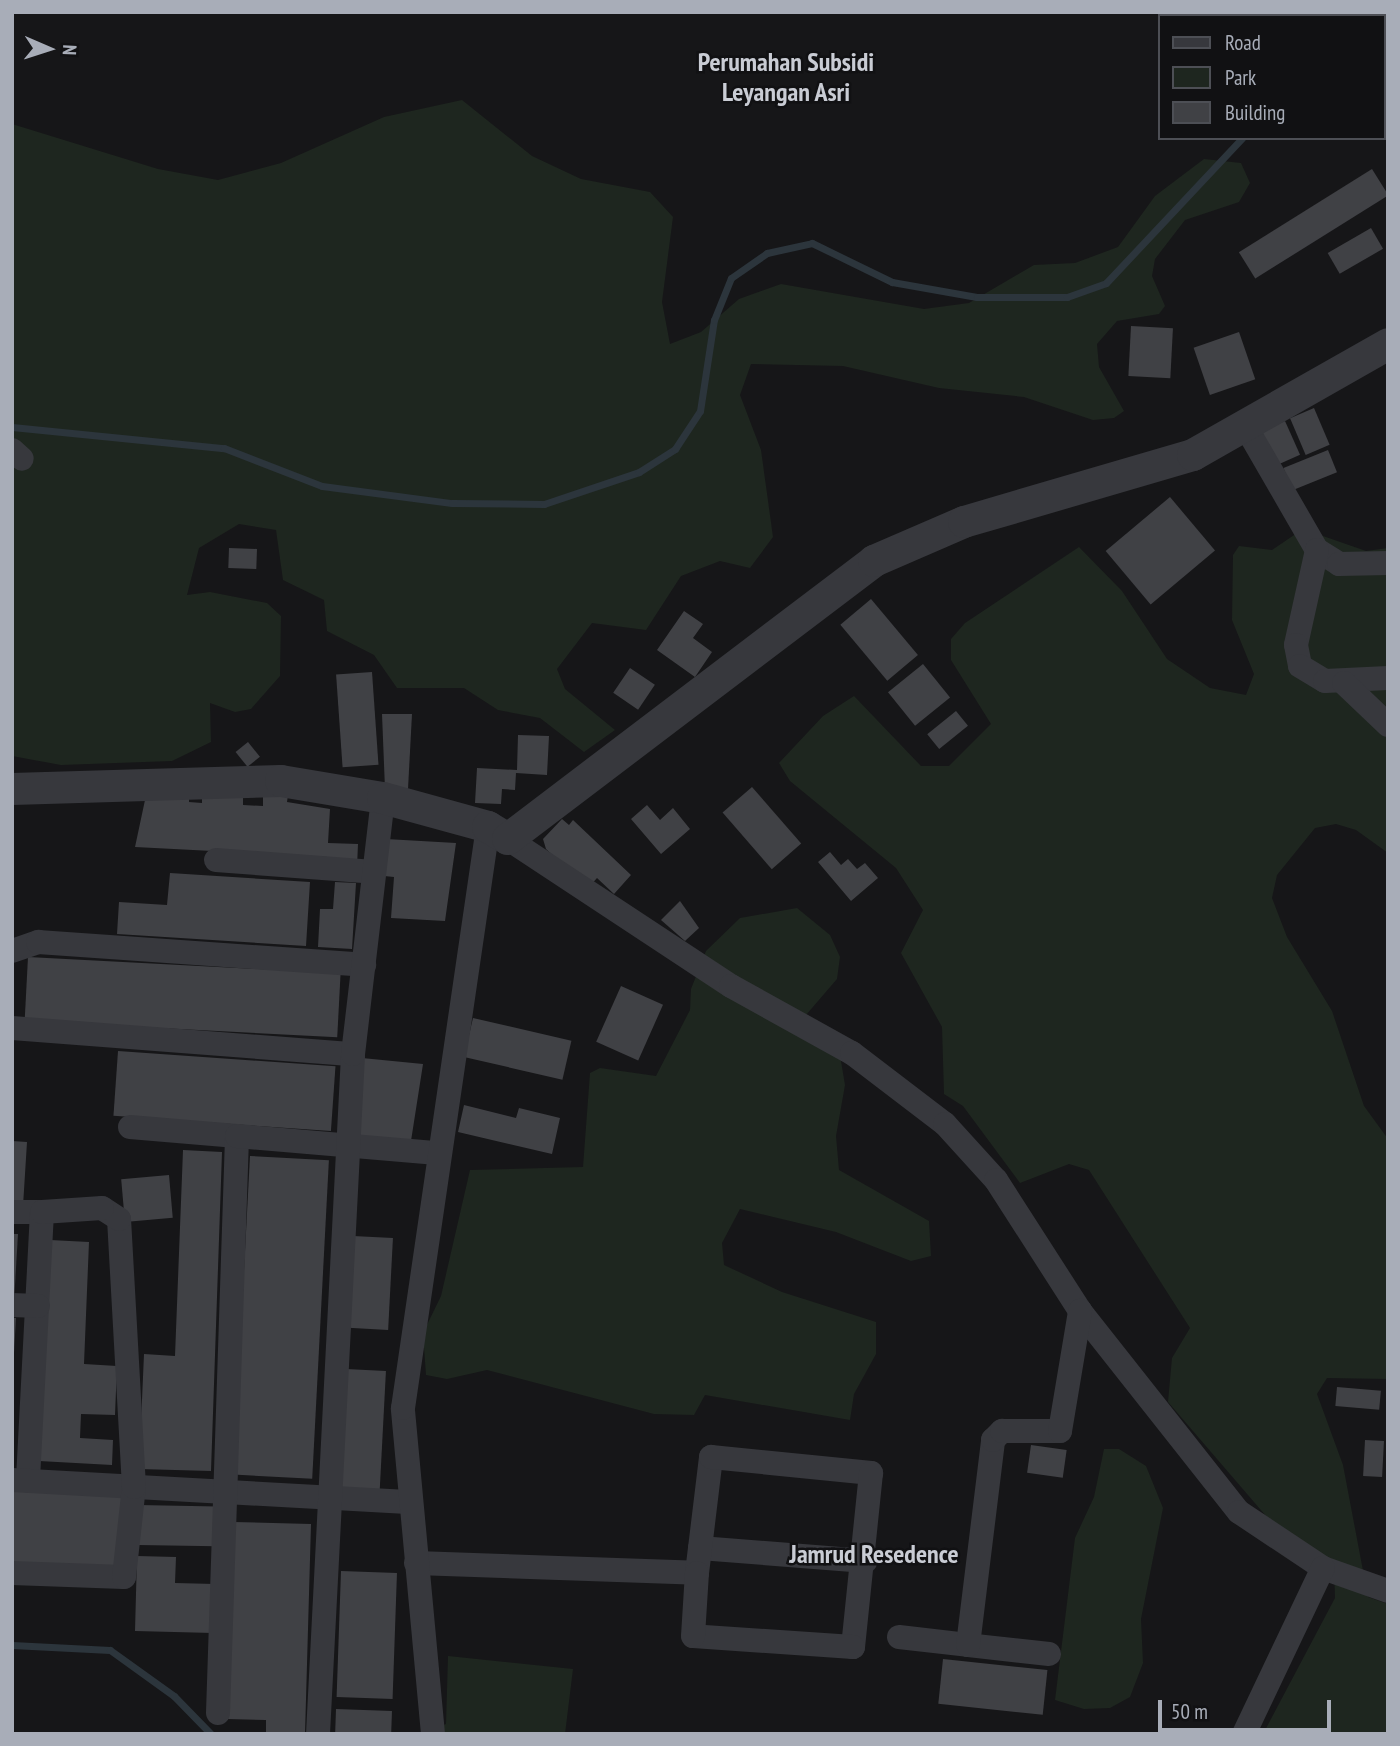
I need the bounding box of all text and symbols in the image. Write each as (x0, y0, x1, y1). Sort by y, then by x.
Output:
north arrow (14, 14, 84, 84)
legend (1158, 14, 1386, 140)
text: Road (1225, 29, 1261, 56)
text: N (58, 44, 82, 56)
district label: Perumahan Subsidi Leyangan Asri (698, 46, 874, 108)
text: Park (1225, 64, 1256, 91)
text: Building (1225, 99, 1285, 126)
district label: Jamrud Resedence (789, 1538, 959, 1570)
scale bar (1162, 1686, 1335, 1730)
text: 50 m (1171, 1698, 1208, 1725)

